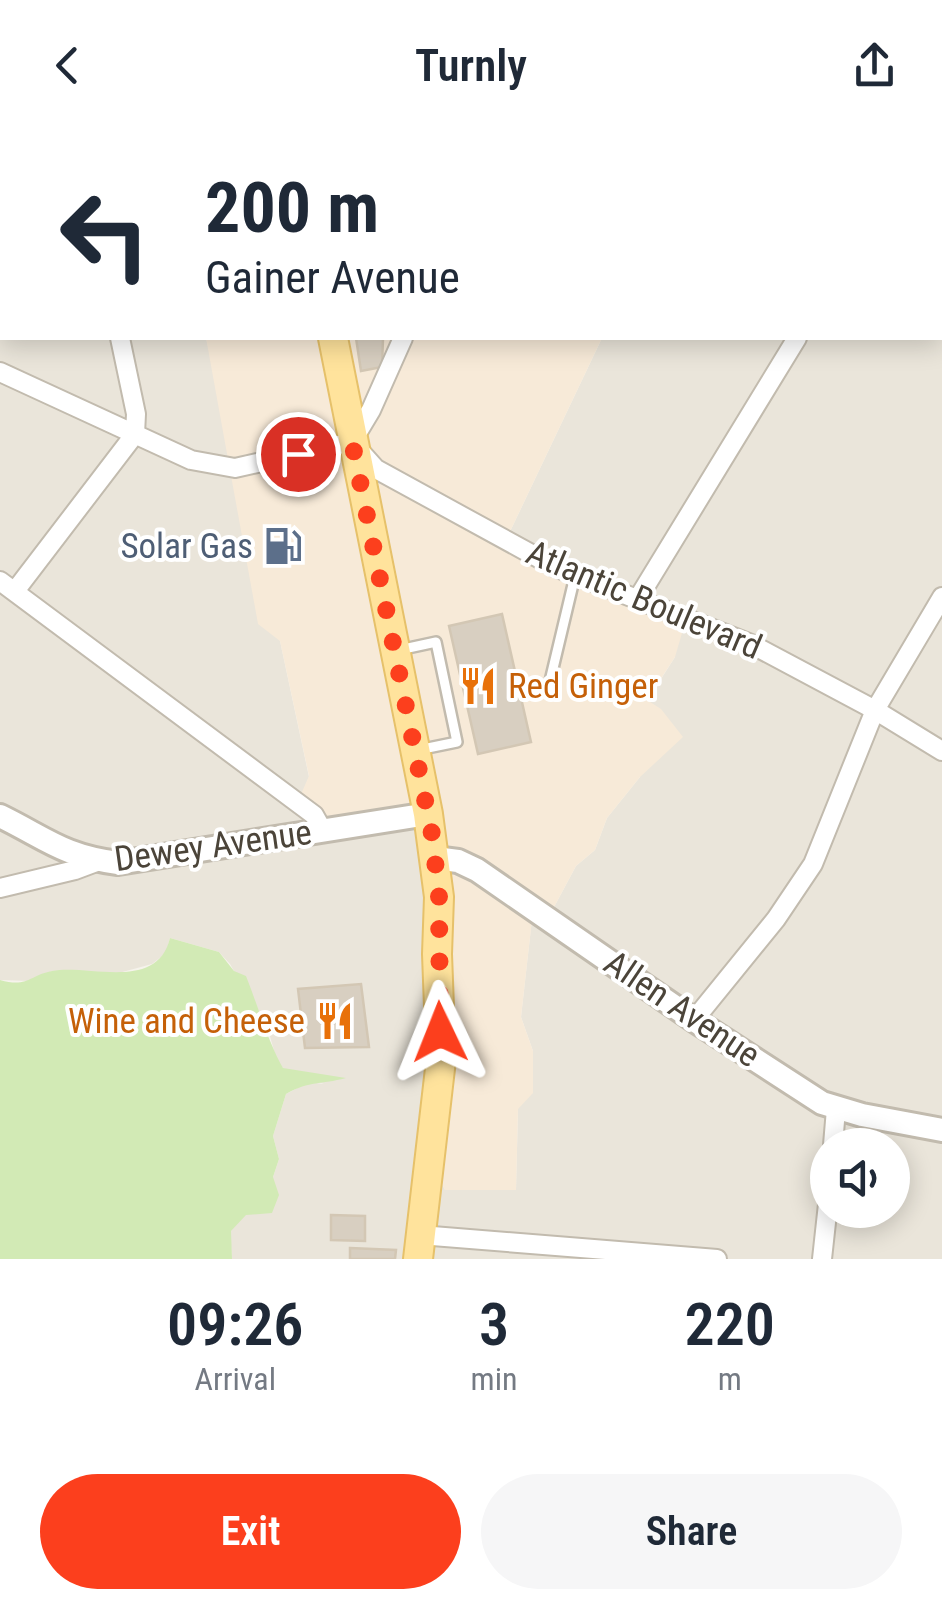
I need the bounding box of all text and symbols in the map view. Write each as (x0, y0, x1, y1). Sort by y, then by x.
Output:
icon: back (40, 38, 95, 93)
icon: share (847, 38, 902, 93)
text: Turnly (415, 39, 527, 92)
text: 200 m (205, 167, 379, 249)
icon: left (40, 170, 170, 300)
text: Gainer Avenue (205, 251, 460, 304)
pin (256, 412, 341, 497)
icon: arrive (271, 427, 326, 482)
fuel station icon: Solar Gas (262, 525, 304, 567)
place label: Solar Gas (120, 526, 253, 567)
street label: Atlantic Boulevard (520, 532, 768, 668)
restaurant icon: Red Ginger (457, 665, 499, 707)
place label: Red Ginger (508, 666, 658, 707)
street label: Dewey Avenue (112, 812, 314, 880)
street label: Allen Avenue (597, 942, 767, 1076)
position arrow (388, 980, 492, 1084)
restaurant icon: Wine and Cheese (314, 1000, 356, 1042)
place label: Wine and Cheese (68, 1001, 305, 1042)
map controls (810, 1128, 910, 1228)
button: sound (810, 1128, 910, 1228)
text: 09:26 (167, 1289, 304, 1360)
text: 3 (479, 1289, 509, 1360)
text: 220 (684, 1289, 775, 1360)
text: Arrival (195, 1360, 276, 1398)
text: min (471, 1360, 517, 1398)
text: m (718, 1360, 742, 1398)
button: Exit (40, 1474, 461, 1589)
button: Share (481, 1474, 902, 1589)

